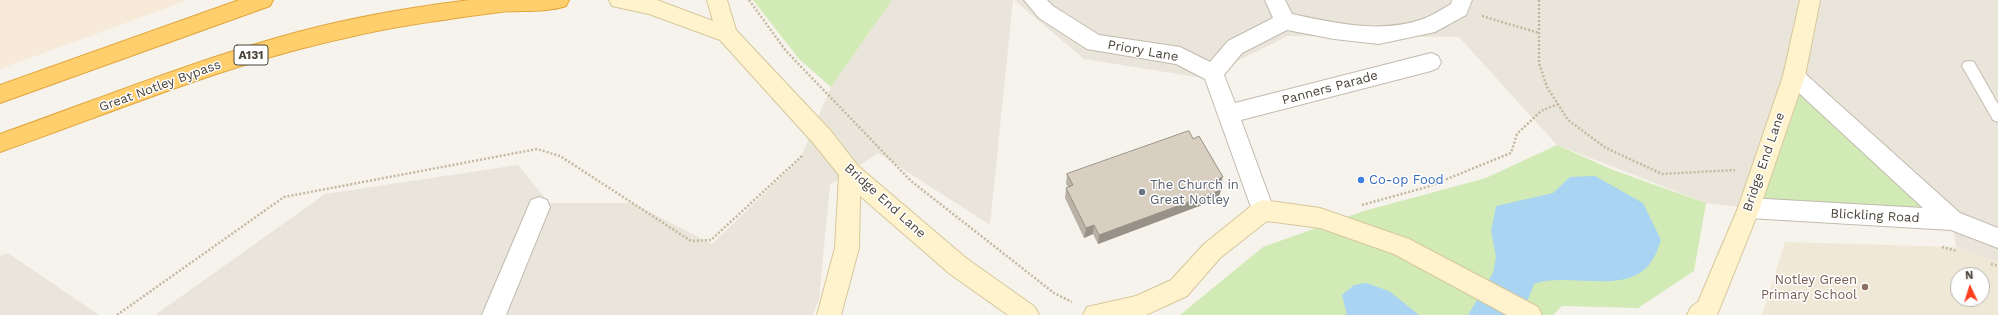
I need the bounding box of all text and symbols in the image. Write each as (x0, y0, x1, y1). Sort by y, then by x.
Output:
street label: Priory Lane (1106, 37, 1180, 65)
road number: A131 (234, 45, 268, 65)
street label: Great Notley Bypass (97, 57, 223, 115)
street label: Panners Parade (1280, 68, 1380, 108)
street label: Bridge End Lane (1740, 110, 1788, 214)
street label: Bridge End Lane (841, 160, 929, 242)
place label: Co-op Food (1369, 172, 1444, 188)
marker: Co-op Food (1356, 175, 1366, 185)
place label: The Church in Great Notley (1150, 177, 1239, 208)
marker: The Church in Great Notley (1137, 187, 1147, 197)
street label: Blickling Road (1830, 206, 1920, 226)
north arrow (1950, 267, 1990, 307)
text: N (1965, 269, 1974, 282)
place label: Notley Green Primary School (1761, 272, 1857, 303)
marker: Notley Green Primary School (1860, 282, 1870, 292)

